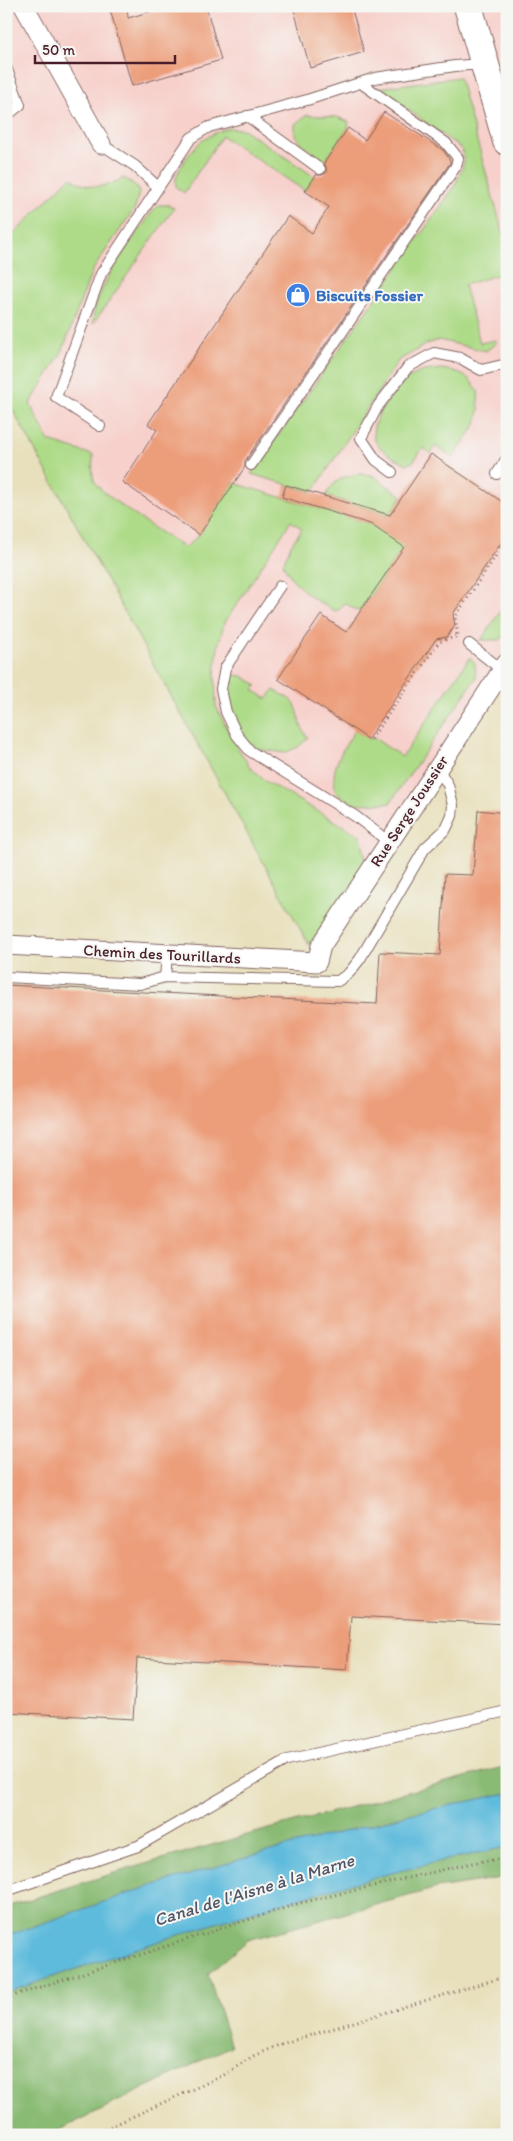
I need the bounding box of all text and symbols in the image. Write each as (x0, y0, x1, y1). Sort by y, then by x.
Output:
scale bar (35, 32, 175, 64)
text: 50 m (42, 41, 75, 59)
shop icon: Biscuits Fossier (285, 282, 311, 308)
place label: Biscuits Fossier (316, 286, 423, 305)
street label: Rue Serge Joussier (366, 752, 452, 870)
street label: Chemin des Tourillards (83, 940, 241, 968)
water label: Canal de l'Aisne à la Marne (151, 1849, 358, 1931)

